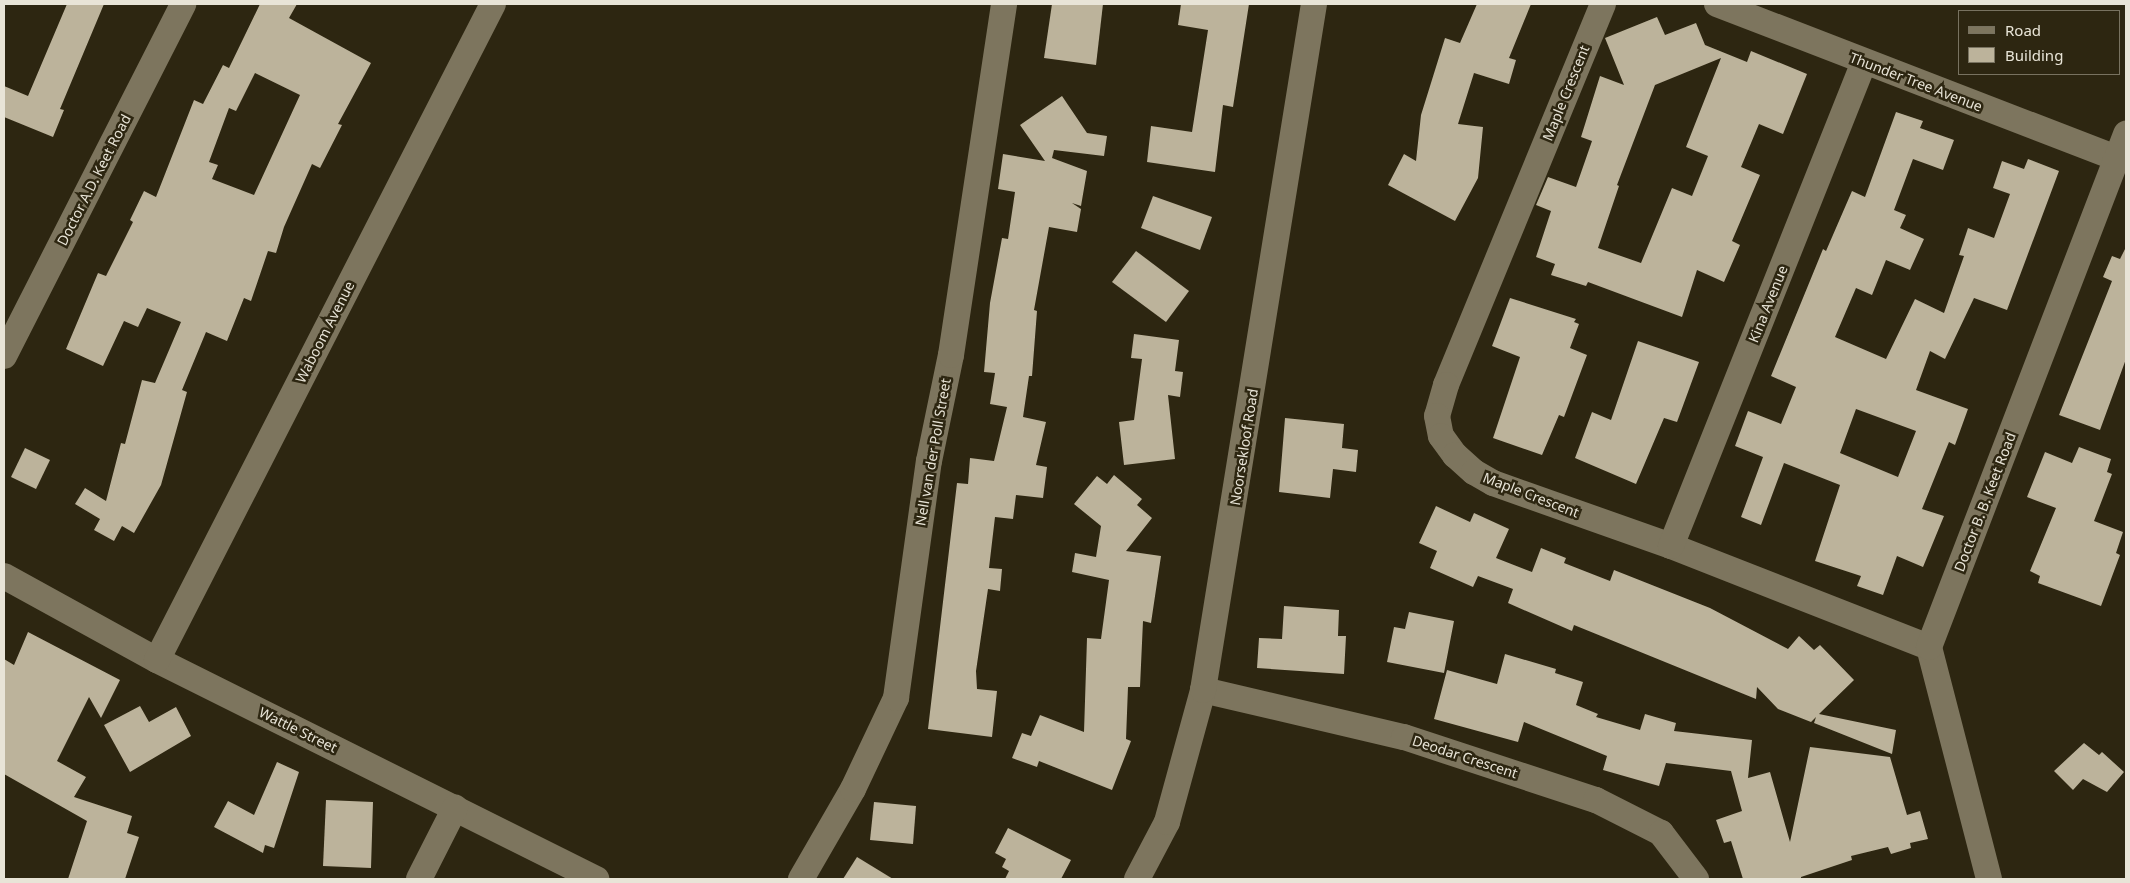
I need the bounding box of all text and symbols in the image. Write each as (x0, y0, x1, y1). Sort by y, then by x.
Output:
legend (1958, 10, 2120, 75)
text: Road (2005, 20, 2041, 40)
street label: Maple Crescent (1539, 43, 1593, 143)
text: Building (2005, 45, 2063, 65)
street label: Thunder Tree Avenue (1847, 49, 1985, 115)
street label: Doctor A.D. Keet Road (54, 112, 134, 248)
street label: Kina Avenue (1745, 263, 1791, 345)
street label: Waboom Avenue (292, 278, 358, 386)
street label: Nell van der Poll Street (912, 377, 954, 527)
street label: Noorsekloof Road (1226, 387, 1262, 507)
street label: Doctor B. B. Keet Road (1951, 430, 2019, 574)
street label: Maple Crescent (1481, 469, 1581, 521)
street label: Wattle Street (256, 704, 340, 756)
street label: Deodar Crescent (1410, 732, 1520, 782)

